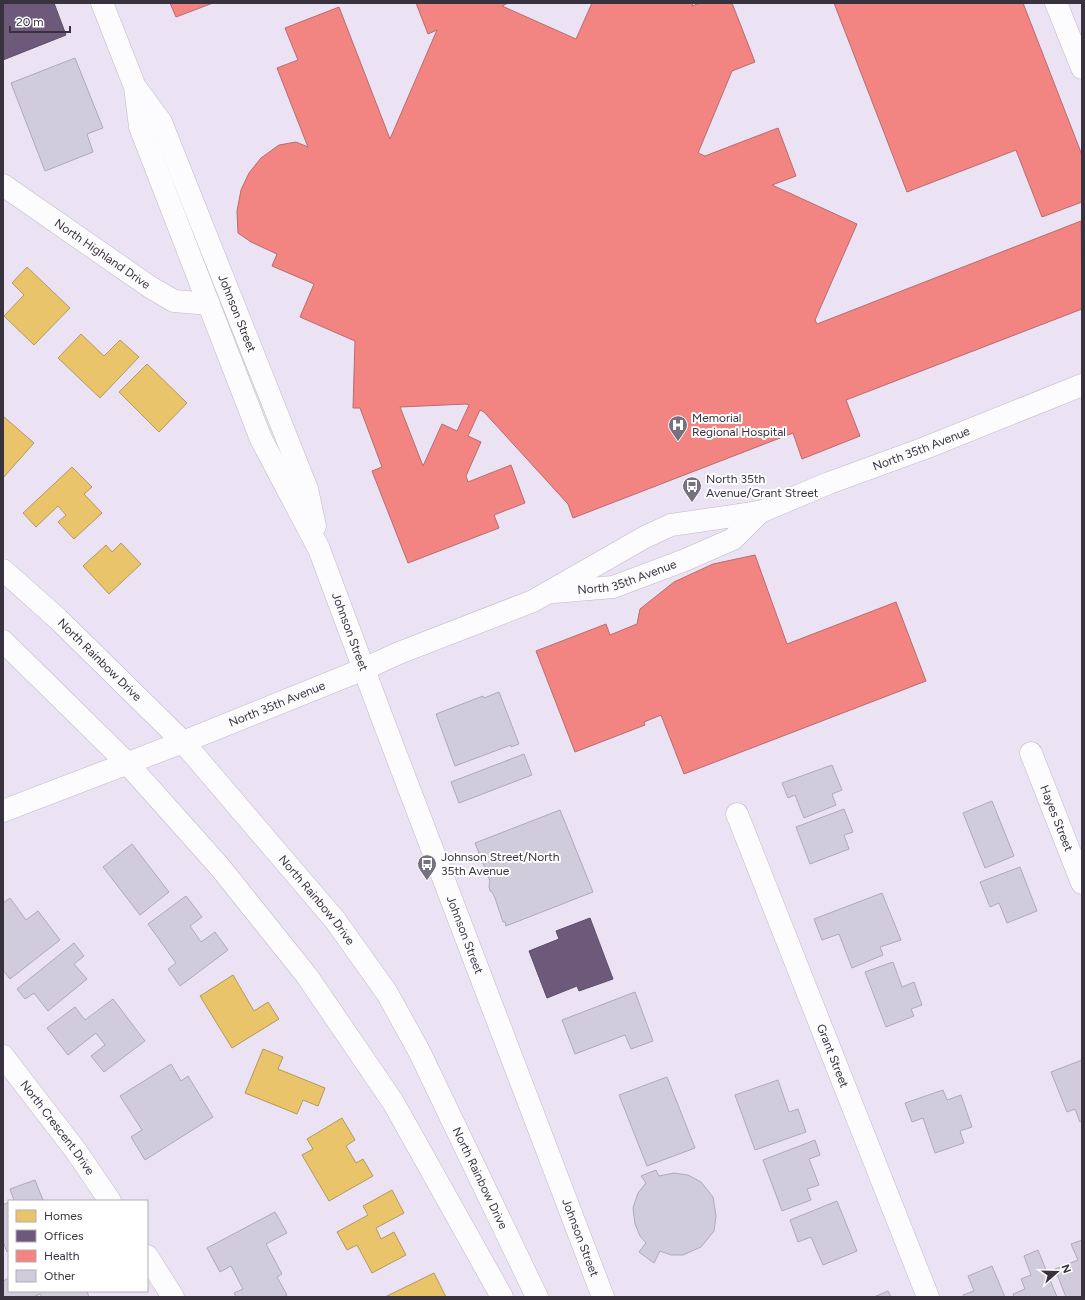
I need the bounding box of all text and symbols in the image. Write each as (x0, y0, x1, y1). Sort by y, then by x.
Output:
scale bar (10, 8, 70, 34)
text: 20 m (16, 15, 44, 29)
street label: North Highland Drive (52, 216, 153, 292)
street label: Johnson Street (215, 272, 259, 355)
place label: Memorial Regional Hospital (692, 411, 786, 439)
hospital icon: Memorial Regional Hospital (667, 414, 689, 442)
street label: North 35th Avenue (871, 424, 972, 473)
place label: North 35th Avenue/Grant Street (706, 472, 819, 500)
bus stop icon: North 35th Avenue/Grant Street (681, 475, 703, 503)
street label: North 35th Avenue (577, 557, 679, 597)
street label: Johnson Street (329, 591, 371, 673)
street label: North Rainbow Drive (55, 616, 145, 704)
street label: North 35th Avenue (227, 678, 328, 730)
street label: Hayes Street (1037, 783, 1076, 854)
place label: Johnson Street/North 35th Avenue (441, 850, 560, 878)
street label: North Rainbow Drive (276, 852, 358, 948)
bus stop icon: Johnson Street/North 35th Avenue (416, 853, 438, 881)
street label: Johnson Street (444, 894, 486, 976)
street label: Grant Street (814, 1022, 852, 1090)
street label: North Crescent Drive (17, 1078, 97, 1178)
street label: North Rainbow Drive (450, 1125, 511, 1232)
street label: Johnson Street (559, 1197, 602, 1279)
legend (8, 1200, 148, 1292)
text: Homes (44, 1209, 83, 1223)
text: Offices (44, 1229, 84, 1243)
text: Health (44, 1249, 80, 1263)
north arrow (1037, 1252, 1077, 1292)
text: N (1058, 1263, 1073, 1275)
text: Other (44, 1269, 75, 1283)

